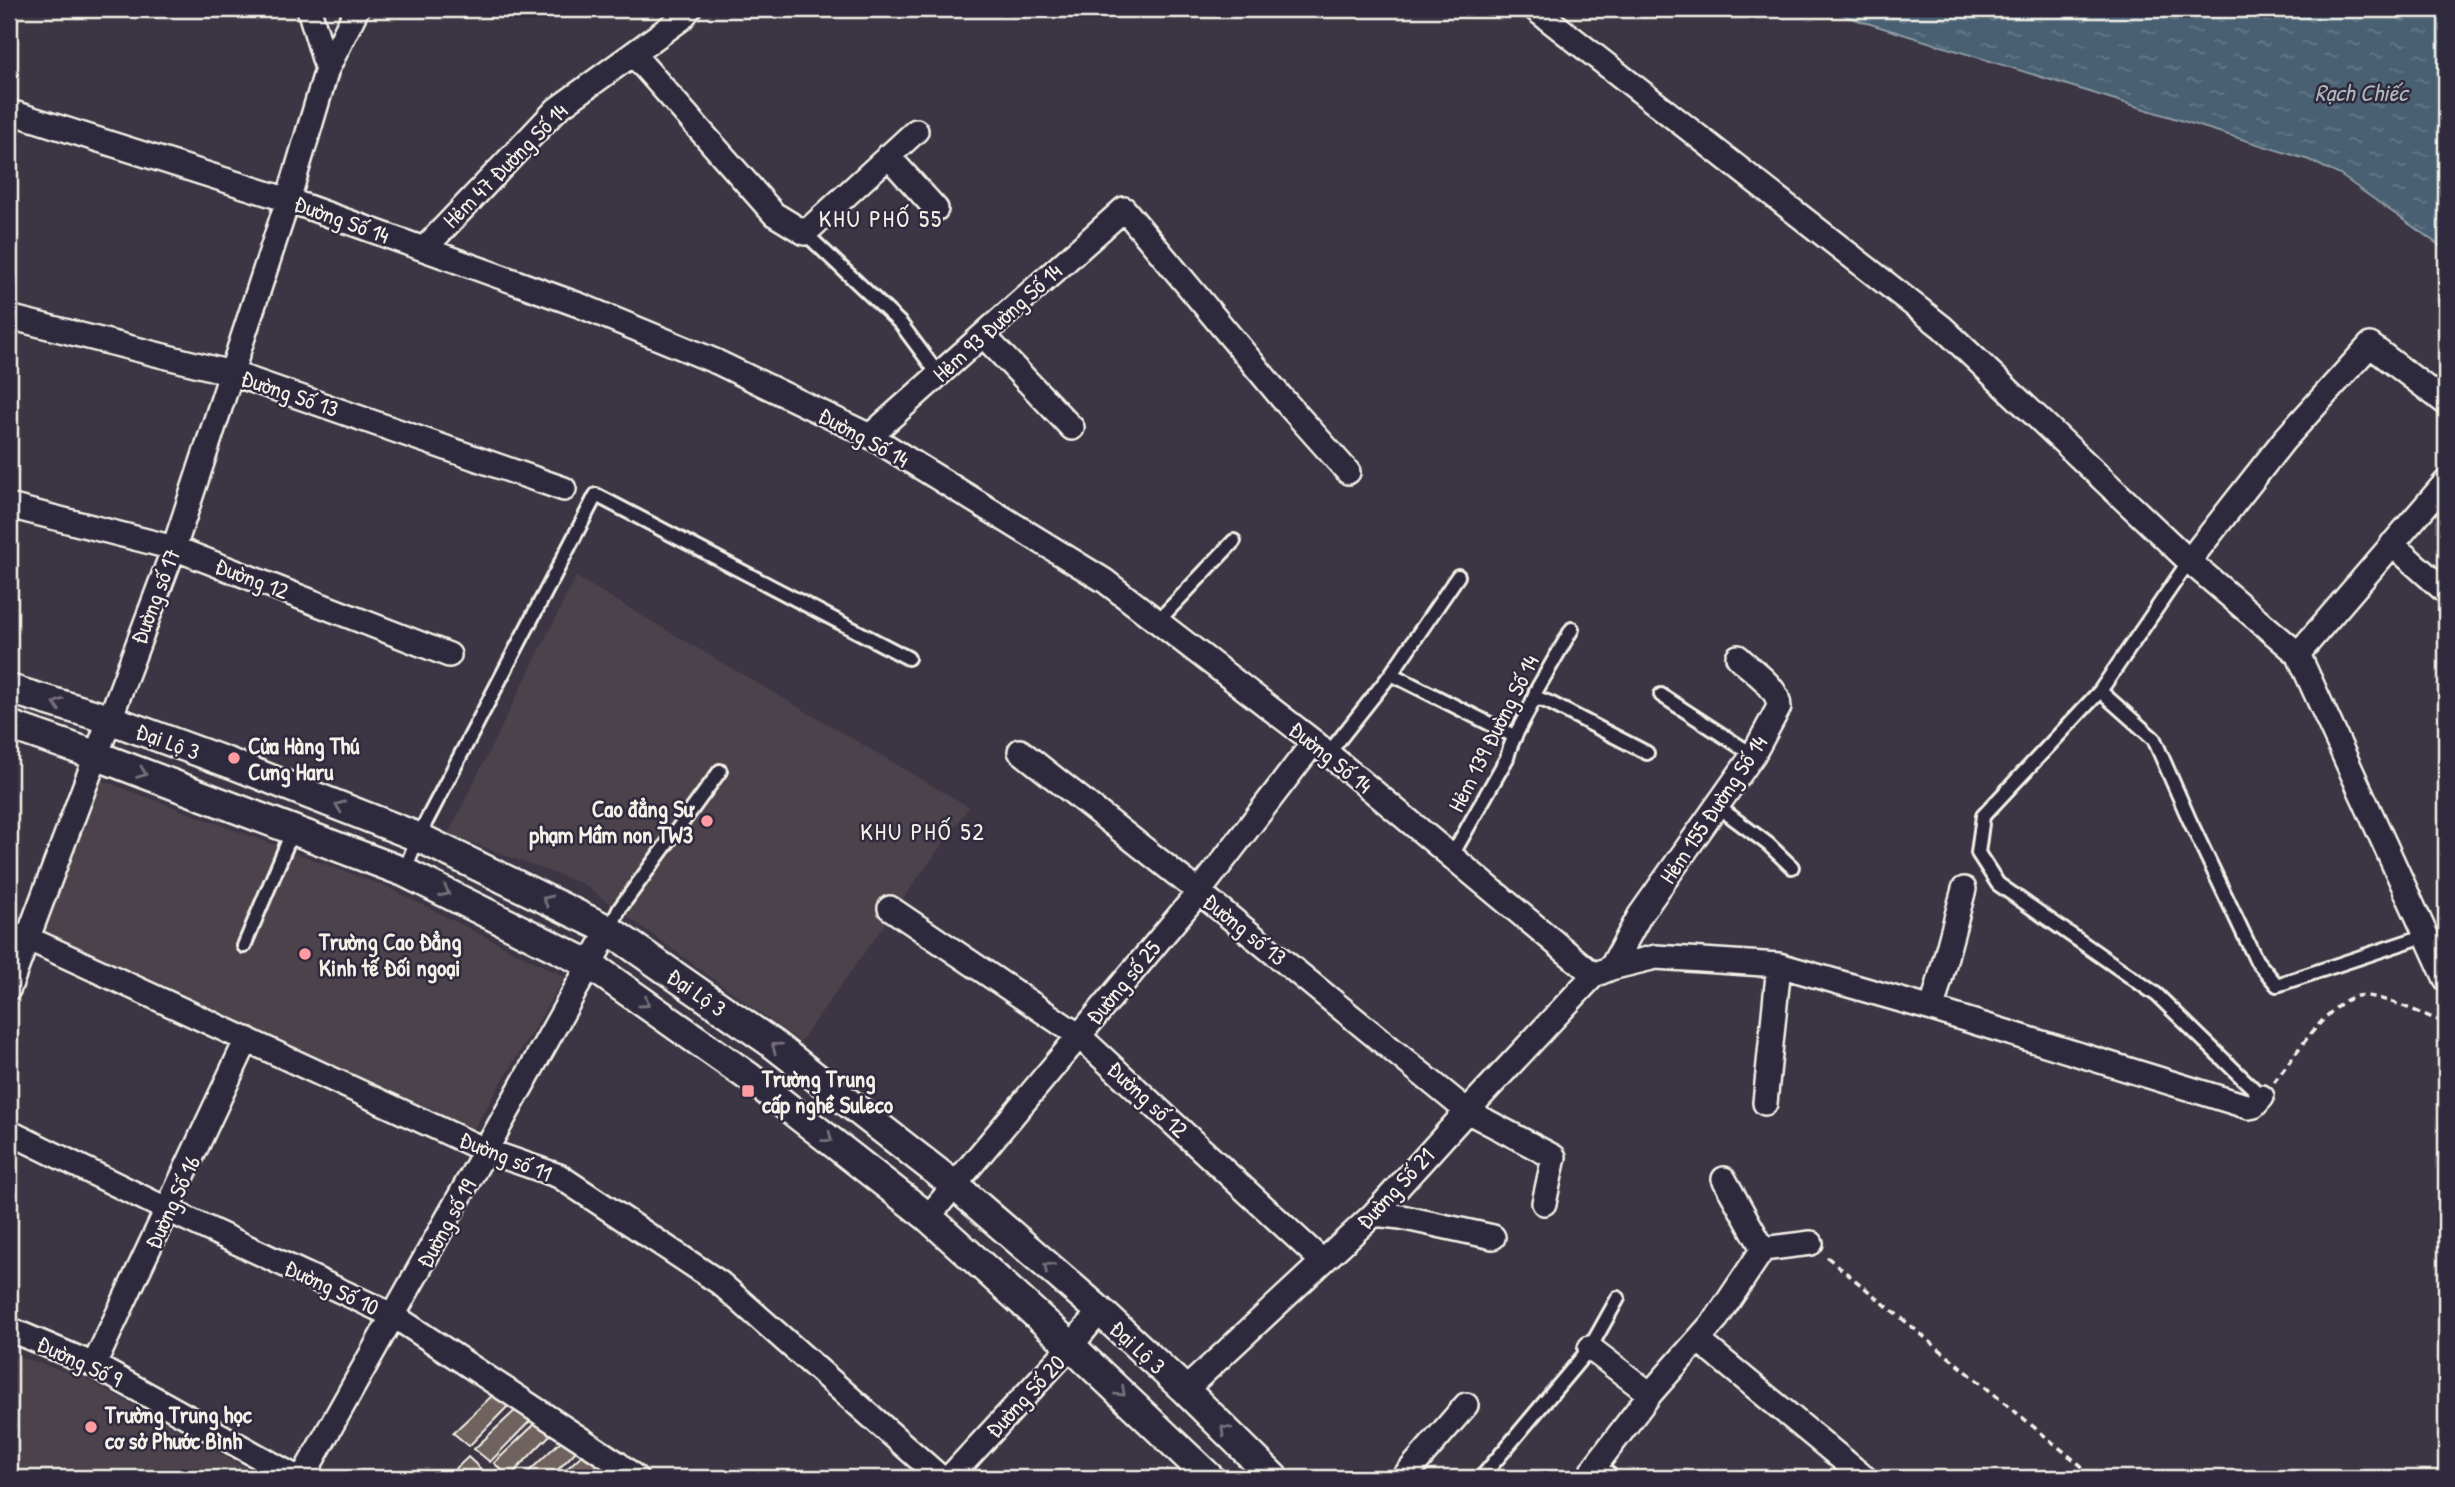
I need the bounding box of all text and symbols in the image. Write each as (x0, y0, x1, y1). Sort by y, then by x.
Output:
water label: Rạch Chiếc (2315, 76, 2410, 108)
street label: Hẻm 47 Đường Số 14 (436, 96, 574, 234)
street label: Đường Số 14 (290, 187, 394, 251)
district label: KHU PHỐ 55 (819, 202, 943, 234)
street label: Hẻm 93 Đường Số 14 (926, 256, 1068, 388)
street label: Đường Số 13 (237, 362, 343, 424)
street label: Đường Số 14 (813, 399, 915, 475)
street label: Đường số 17 (123, 544, 187, 648)
street label: Đường 12 (211, 550, 293, 606)
street label: Hẻm 139 Đường Số 14 (1440, 649, 1546, 817)
one-way arrow (52, 697, 64, 712)
street label: Đường Số 14 (1283, 714, 1379, 800)
street label: Đại Lộ 3 (132, 715, 204, 767)
street label: Hẻm 155 Đường Số 14 (1652, 729, 1774, 889)
place label: Cửa Hàng Thú Cưng Haru (248, 730, 360, 788)
marker: Cửa Hàng Thú Cưng Haru (226, 750, 242, 766)
one-way arrow (136, 764, 148, 778)
place label: Cao đẳng Sư phạm Mầm non TW3 (529, 793, 696, 851)
one-way arrow (335, 801, 347, 815)
marker: Cao đẳng Sư phạm Mầm non TW3 (699, 813, 715, 829)
district label: KHU PHỐ 52 (860, 815, 986, 847)
one-way arrow (438, 883, 450, 897)
street label: Đường số 13 (1197, 886, 1293, 972)
one-way arrow (542, 895, 554, 909)
place label: Trường Cao Đẳng Kinh tế Đối ngoại (318, 926, 462, 984)
street label: Đường số 25 (1079, 933, 1167, 1031)
marker: Trường Cao Đẳng Kinh tế Đối ngoại (297, 946, 313, 962)
street label: Đại Lộ 3 (661, 961, 733, 1023)
one-way arrow (637, 995, 650, 1007)
one-way arrow (771, 1042, 784, 1055)
street label: Đường số 12 (1101, 1054, 1195, 1144)
place label: Trường Trung cấp nghề Suleco (761, 1063, 894, 1121)
marker: Trường Trung cấp nghề Suleco (740, 1083, 756, 1099)
street label: Đường số 11 (455, 1123, 557, 1189)
one-way arrow (820, 1130, 832, 1143)
street label: Đường Số 21 (1349, 1140, 1441, 1236)
street label: Đường Số 16 (137, 1150, 207, 1254)
street label: Đường số 19 (409, 1173, 483, 1273)
street label: Đường Số 10 (280, 1252, 384, 1322)
one-way arrow (1043, 1263, 1056, 1275)
street label: Đại Lộ 3 (1103, 1313, 1173, 1381)
street label: Đường Số 9 (32, 1328, 128, 1394)
street label: Đường Số 20 (978, 1348, 1072, 1444)
one-way arrow (1113, 1384, 1126, 1397)
place label: Trường Trung học cơ sở Phước Bình (104, 1399, 253, 1456)
marker: Trường Trung học cơ sở Phước Bình (83, 1419, 99, 1435)
one-way arrow (1221, 1426, 1234, 1439)

